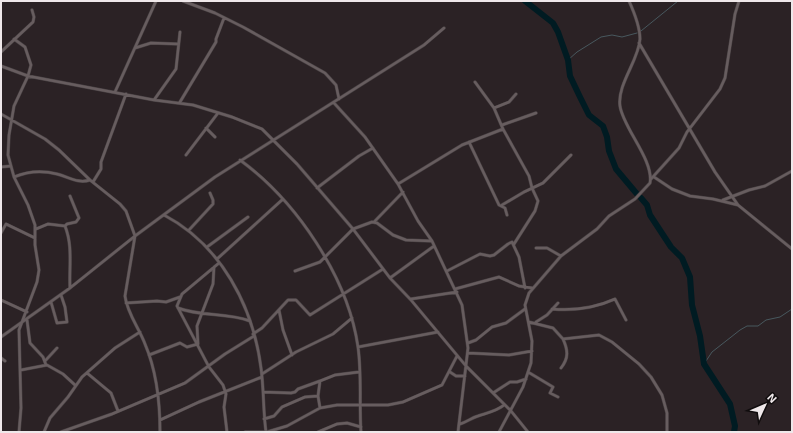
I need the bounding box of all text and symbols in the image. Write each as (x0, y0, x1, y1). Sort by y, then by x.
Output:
north arrow (745, 385, 785, 425)
text: N (765, 390, 780, 405)

